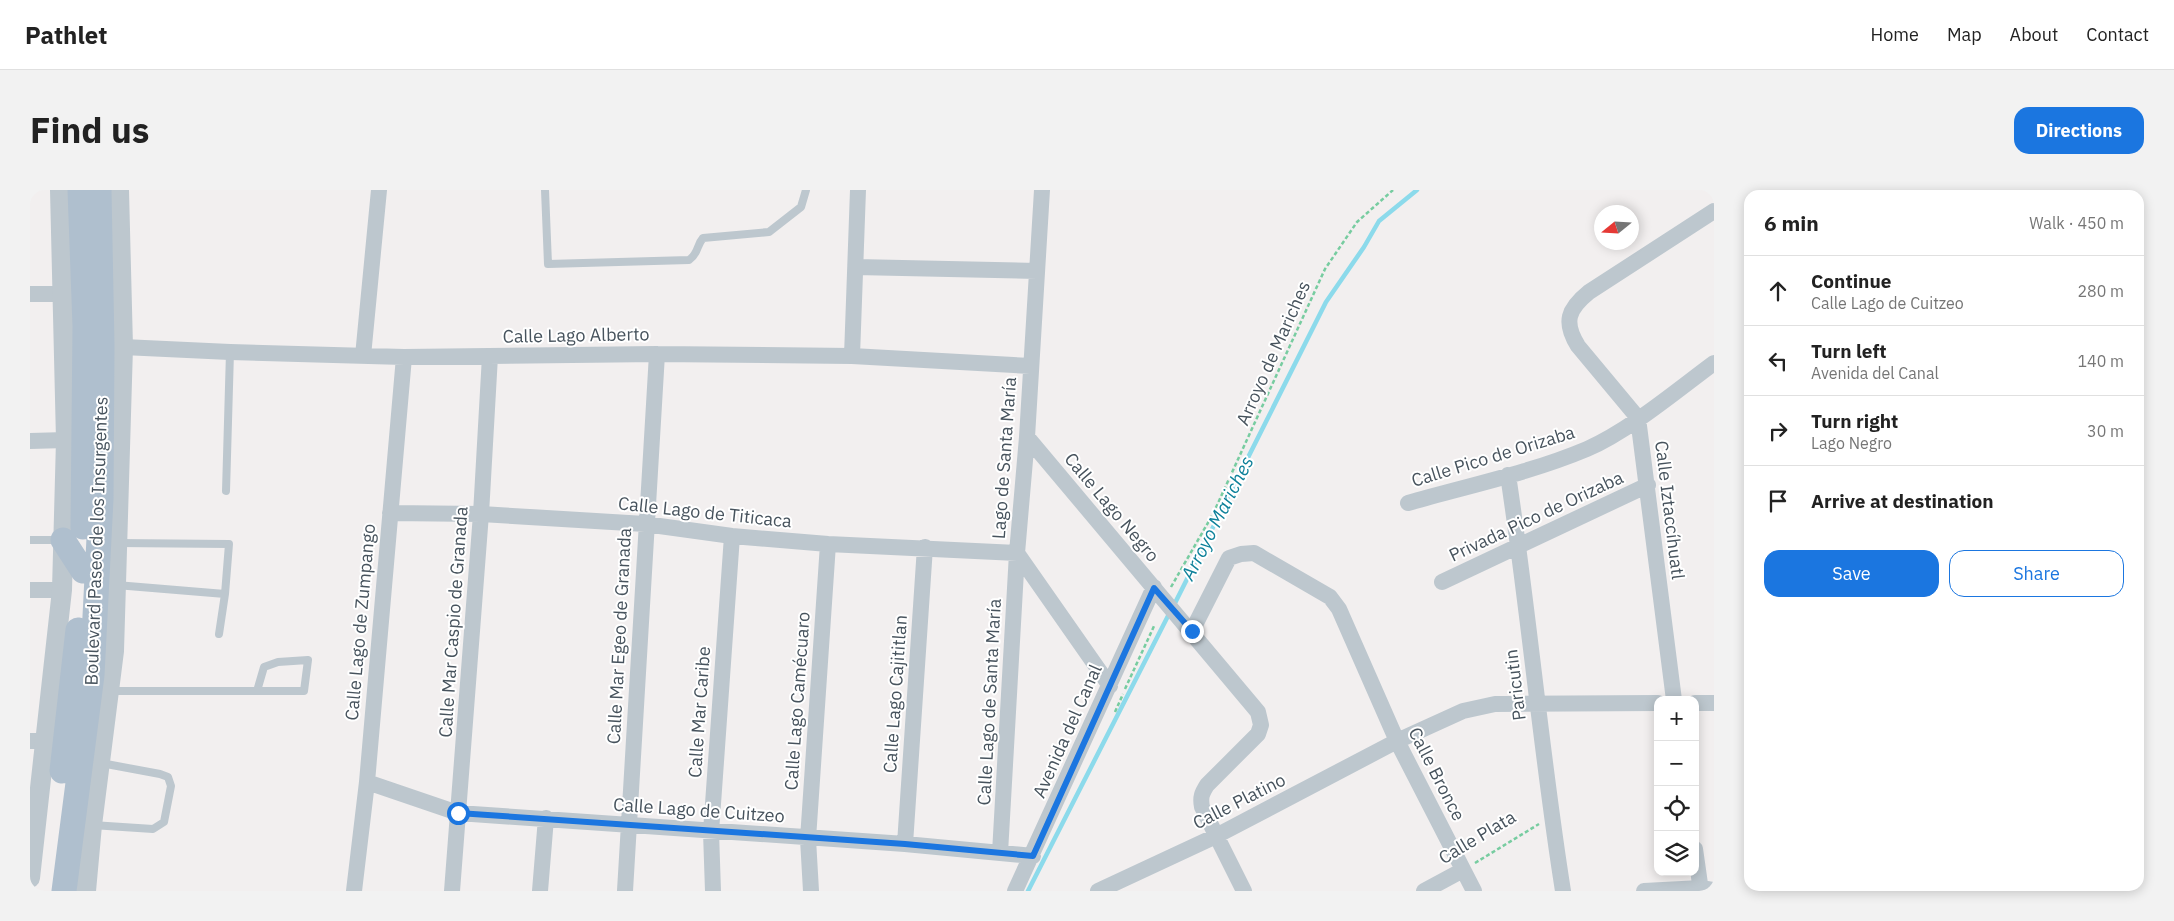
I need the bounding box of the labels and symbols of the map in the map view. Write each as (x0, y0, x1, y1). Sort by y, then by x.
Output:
north arrow (1594, 205, 1639, 250)
street label: Arroyo de Mariches (1231, 277, 1315, 429)
street label: Calle Lago Alberto (502, 322, 650, 348)
street label: Lago de Santa María (987, 376, 1021, 540)
street label: Boulevard Paseo de los Insurgentes (79, 396, 113, 686)
street label: Calle Pico de Orizaba (1408, 420, 1578, 492)
street label: Calle Iztaccíhuatl (1650, 439, 1690, 581)
street label: Calle Lago Negro (1060, 448, 1164, 566)
water label: Arroyo Mariches (1175, 452, 1259, 585)
street label: Privada Pico de Orizaba (1445, 465, 1627, 566)
street label: Calle Lago de Titicaca (617, 491, 793, 533)
street label: Calle Mar Caspio de Granada (433, 505, 473, 738)
street label: Calle Lago de Zumpango (340, 523, 380, 721)
street label: Calle Mar Egeo de Granada (602, 527, 636, 745)
street label: Calle Lago de Santa María (972, 598, 1006, 806)
street label: Calle Lago Camécuaro (779, 611, 815, 791)
street label: Calle Lago Cajititlan (878, 614, 912, 774)
route end (1181, 620, 1204, 643)
street label: Calle Mar Caribe (683, 645, 715, 779)
street label: Paricutin (1499, 648, 1531, 722)
street label: Avenida del Canal (1027, 661, 1107, 801)
street label: Calle Bronce (1404, 723, 1470, 825)
street label: Calle Platino (1189, 768, 1289, 834)
street label: Calle Lago de Cuitzeo (612, 793, 786, 827)
route start (447, 802, 470, 825)
street label: Calle Plata (1434, 805, 1520, 869)

